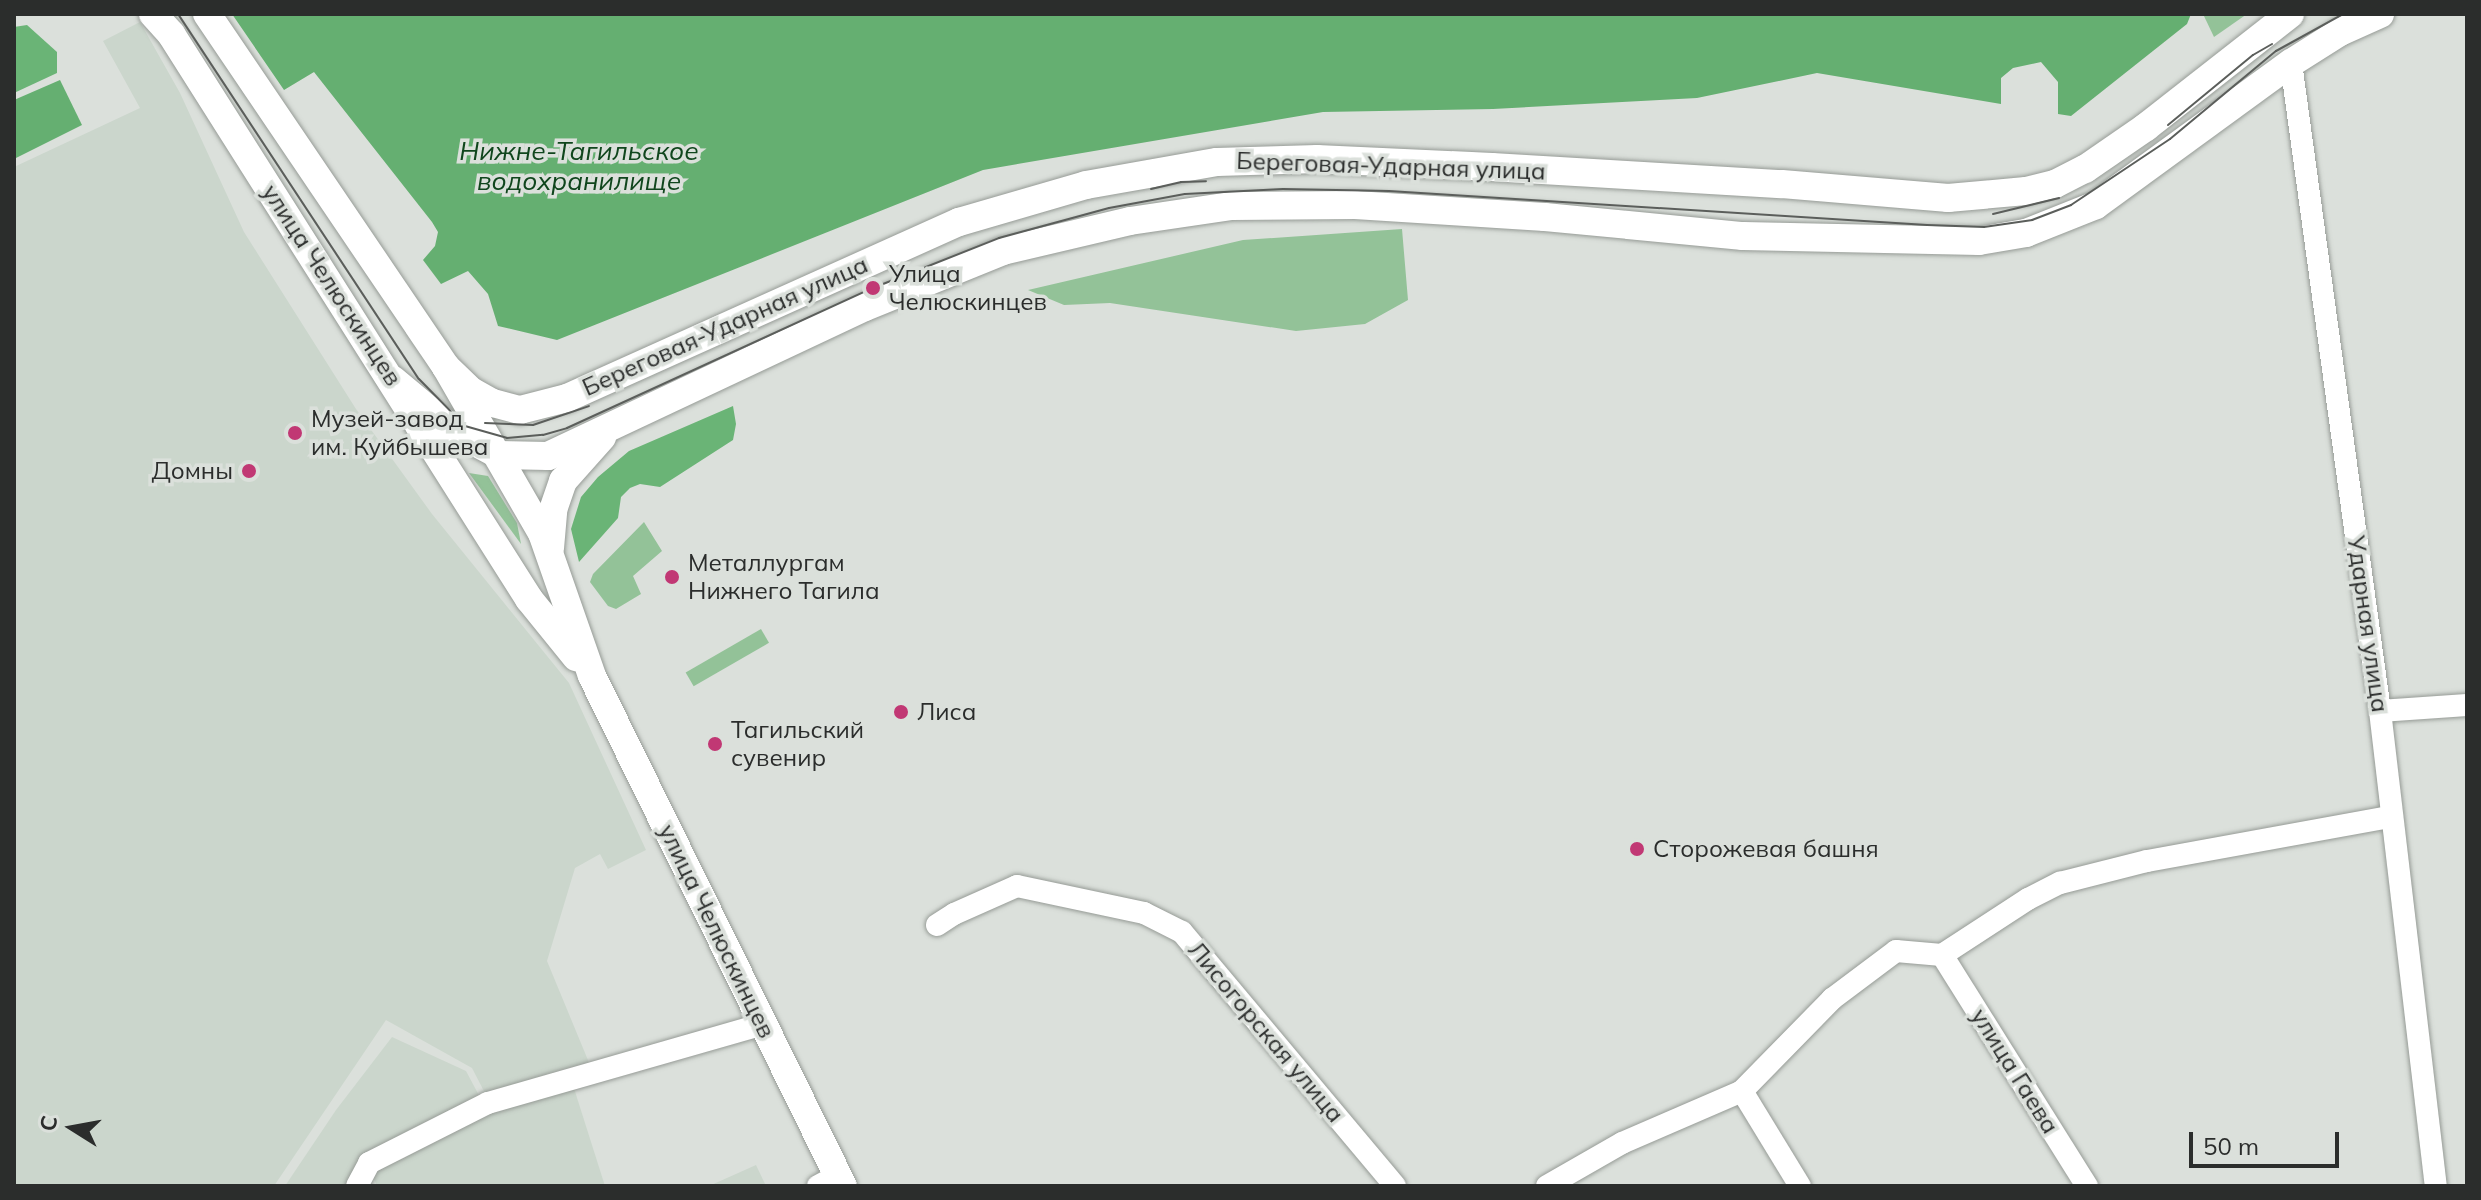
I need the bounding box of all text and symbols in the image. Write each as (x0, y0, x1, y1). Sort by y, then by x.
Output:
water label: Нижне-Тагильское водохранилище (459, 135, 699, 196)
street label: Береговая-Ударная улица (1236, 146, 1546, 186)
street label: улица Челюскинцев (256, 179, 408, 391)
street label: Береговая-Ударная улица (578, 250, 872, 402)
place label: Улица Челюскинцев (889, 260, 1047, 316)
marker: Улица Челюскинцев (864, 279, 882, 297)
place label: Музей-завод им. Куйбышева (311, 405, 488, 461)
marker: Музей-завод им. Куйбышева (286, 424, 304, 442)
place label: Домны (151, 457, 233, 485)
marker: Домны (240, 462, 258, 480)
street label: Ударная улица (2341, 534, 2395, 714)
place label: Металлургам Нижнего Тагила (688, 549, 880, 605)
marker: Металлургам Нижнего Тагила (663, 568, 681, 586)
place label: Лиса (917, 698, 976, 726)
marker: Лиса (892, 703, 910, 721)
place label: Тагильский сувенир (731, 716, 864, 772)
marker: Тагильский сувенир (706, 735, 724, 753)
street label: улица Челюскинцев (653, 819, 781, 1043)
place label: Сторожевая башня (1653, 835, 1879, 863)
marker: Сторожевая башня (1628, 840, 1646, 858)
street label: Лисогорская улица (1182, 936, 1350, 1128)
street label: улица Гаева (1965, 1003, 2065, 1139)
north arrow (32, 1088, 112, 1168)
text: С (33, 1113, 64, 1134)
scale bar (2193, 1116, 2343, 1166)
text: 50 m (2203, 1131, 2259, 1161)

